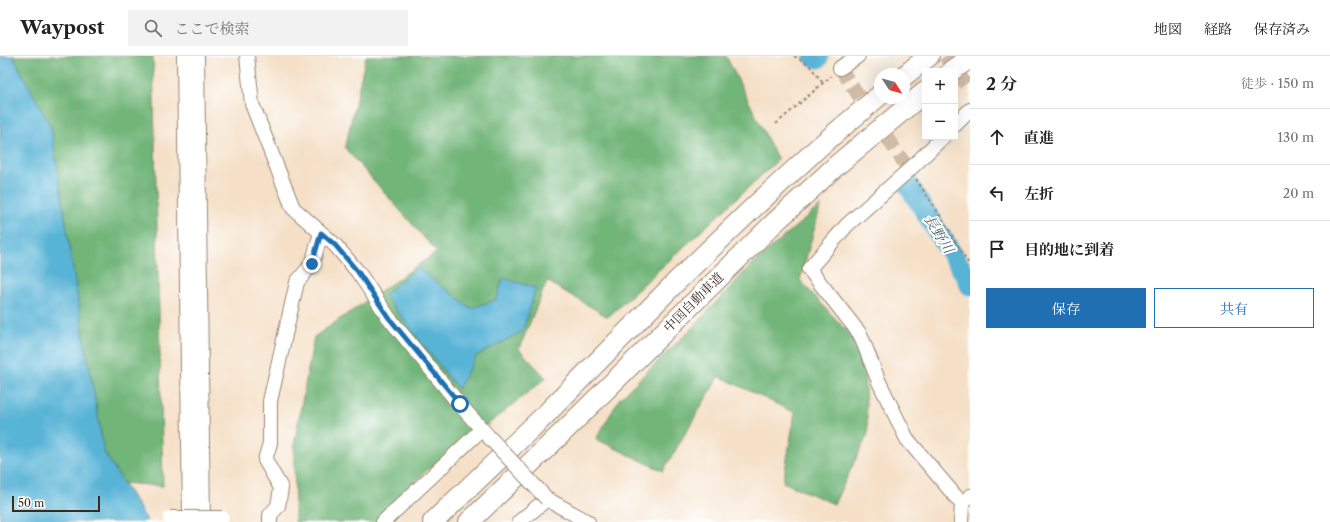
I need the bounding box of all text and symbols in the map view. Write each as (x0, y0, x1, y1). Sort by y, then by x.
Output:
search box (128, 10, 408, 46)
text: Waypost (20, 16, 104, 39)
icon: search (142, 17, 164, 39)
text: ここで検索 (174, 19, 249, 38)
text: 地図 (1154, 20, 1182, 38)
text: 経路 (1204, 20, 1232, 38)
text: 保存済み (1254, 20, 1310, 38)
north arrow (874, 68, 910, 104)
map controls (922, 68, 958, 140)
button: + (922, 68, 958, 104)
text: 2 分 (986, 74, 1017, 94)
text: 徒歩 · 150 m (1241, 75, 1314, 91)
button: − (922, 104, 958, 140)
icon: ahead (986, 126, 1008, 148)
text: 直進 (1024, 128, 1054, 147)
text: 130 m (1278, 129, 1314, 145)
icon: left (986, 182, 1008, 204)
text: 左折 (1024, 184, 1054, 203)
text: 20 m (1283, 185, 1314, 201)
water label: 長野川 (920, 211, 959, 258)
icon: arrive (986, 238, 1008, 260)
text: 目的地に到着 (1024, 240, 1114, 259)
route end (303, 255, 321, 273)
street label: 中国自動車道 (660, 269, 726, 335)
button: 保存 (986, 288, 1146, 328)
button: 共有 (1154, 288, 1314, 328)
route start (451, 395, 469, 413)
scale bar (12, 494, 100, 513)
text: 50 m (18, 496, 44, 510)

